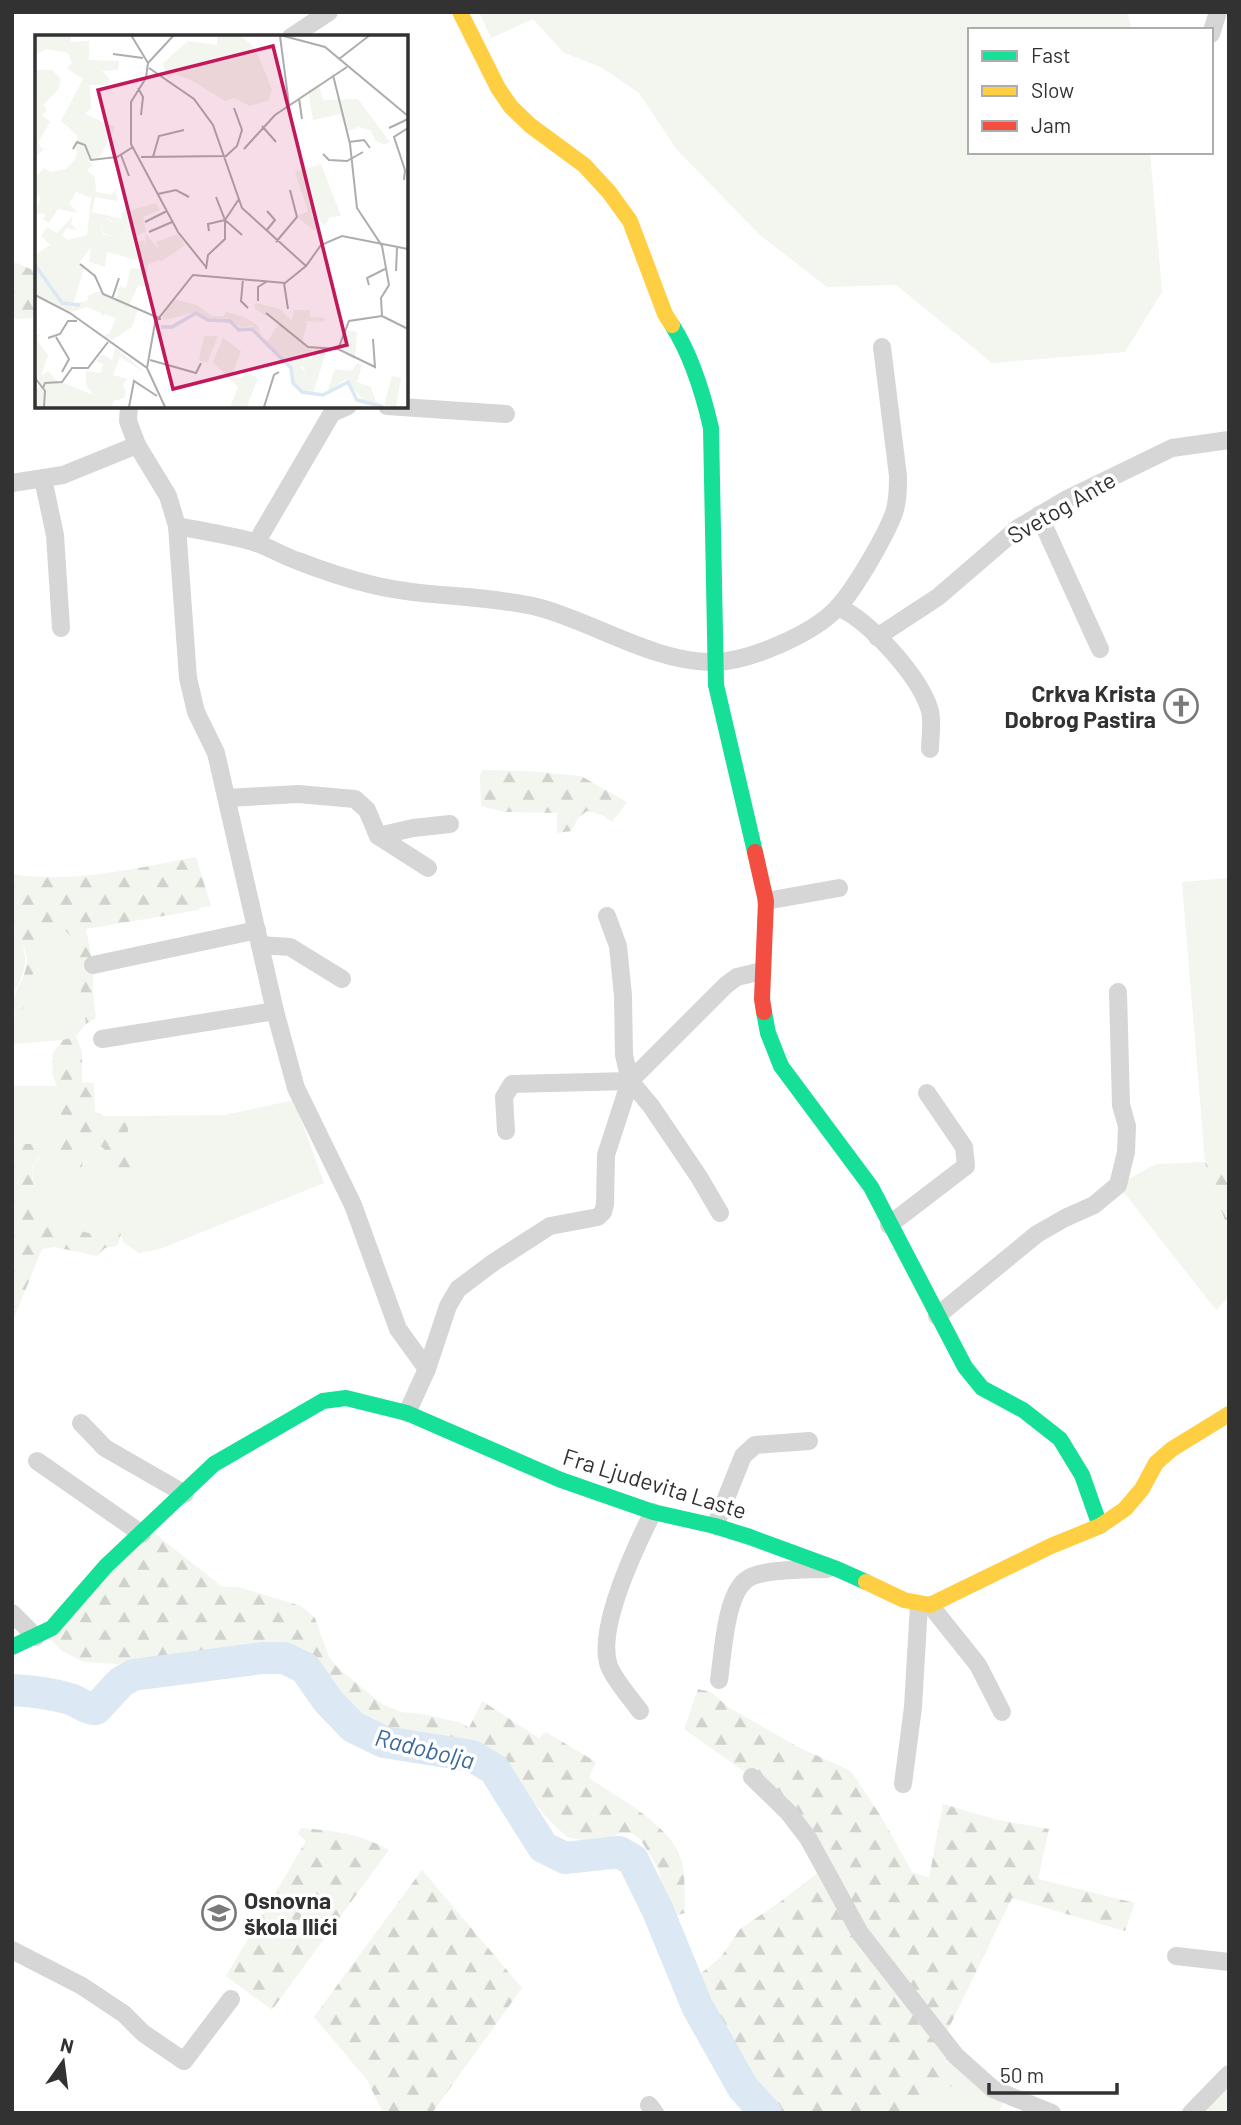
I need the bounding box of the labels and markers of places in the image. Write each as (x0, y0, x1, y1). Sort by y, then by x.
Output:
place label: Crkva Krista Dobrog Pastira (1005, 679, 1156, 733)
church icon: Crkva Krista Dobrog Pastira (1162, 687, 1200, 725)
place label: Osnovna škola Ilići (244, 1886, 338, 1940)
school or university icon: Osnovna škola Ilići (200, 1894, 238, 1932)

